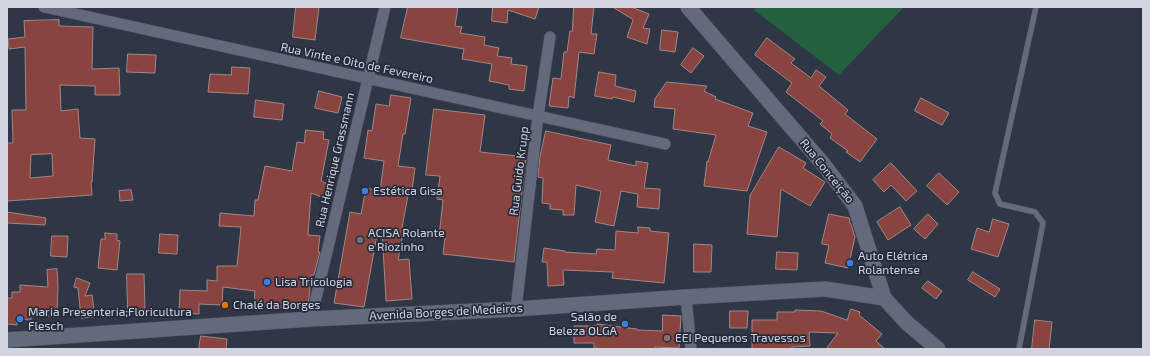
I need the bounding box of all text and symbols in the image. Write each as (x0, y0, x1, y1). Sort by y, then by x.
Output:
street label: Rua Vinte e Oito de Fevereiro (279, 40, 435, 86)
street label: Rua Henrique Grassmann (312, 91, 358, 229)
street label: Rua Guido Krupp (506, 126, 532, 216)
street label: Rua Conceição (797, 136, 857, 206)
place label: Estética Gisa (373, 184, 443, 198)
marker: Estética Gisa (360, 186, 370, 196)
place label: ACISA Rolante e Riozinho (368, 226, 445, 254)
marker: ACISA Rolante e Riozinho (355, 235, 365, 245)
place label: Auto Elétrica Rolantense (858, 249, 928, 277)
marker: Auto Elétrica Rolantense (845, 258, 855, 268)
place label: Lisa Tricologia (275, 275, 352, 289)
marker: Lisa Tricologia (262, 277, 272, 287)
place label: Chalé da Borges (233, 298, 320, 312)
marker: Chalé da Borges (220, 300, 230, 310)
street label: Avenida Borges de Medeiros (369, 301, 523, 323)
place label: Maria Presenteria;Floricultura Flesch (28, 305, 192, 333)
place label: Salão de Beleza OLGA (549, 310, 617, 338)
marker: Maria Presenteria;Floricultura Flesch (15, 314, 25, 324)
marker: Salão de Beleza OLGA (620, 319, 630, 329)
place label: EEI Pequenos Travessos (675, 331, 805, 345)
marker: EEI Pequenos Travessos (662, 333, 672, 343)

